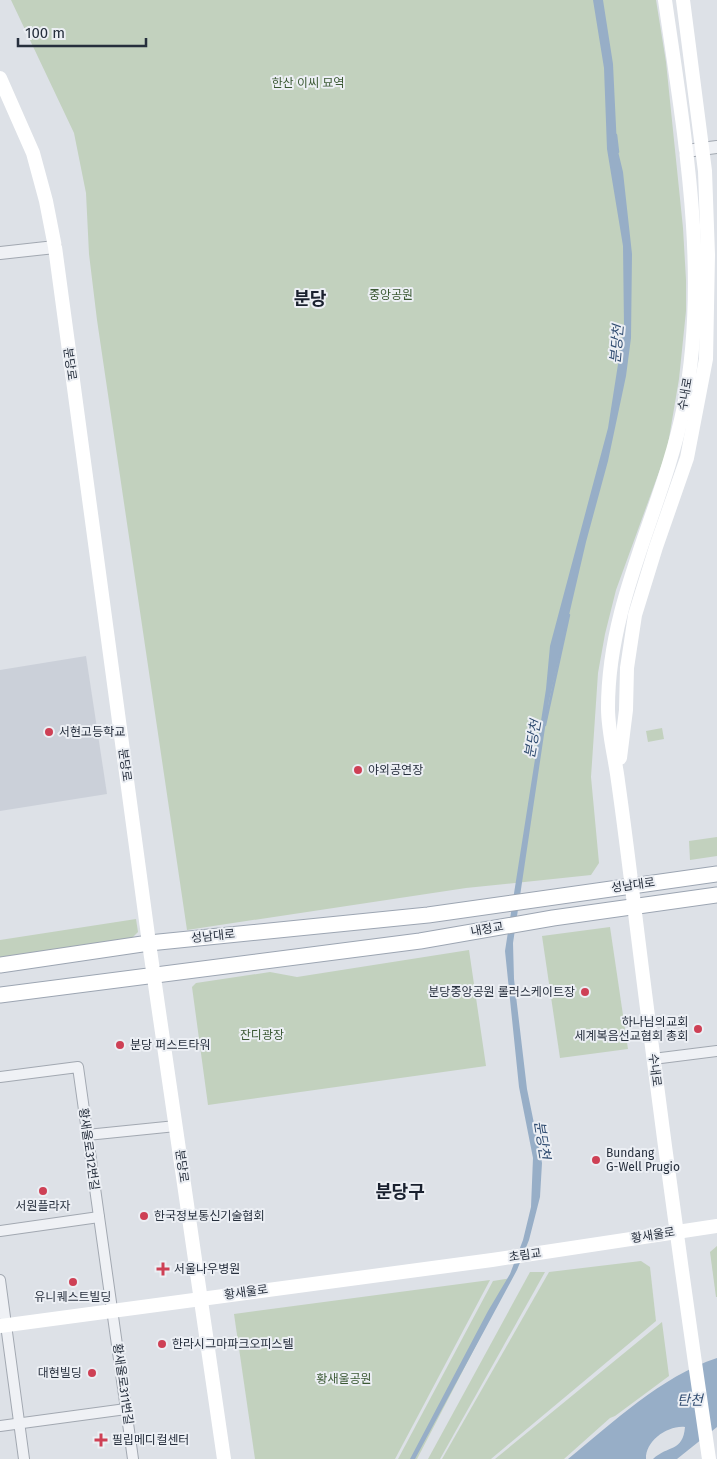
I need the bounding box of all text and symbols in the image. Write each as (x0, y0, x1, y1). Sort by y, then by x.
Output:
scale bar (18, 15, 145, 47)
text: 100 m (25, 24, 65, 42)
park label: 한산 이씨 묘역 (272, 76, 344, 90)
district label: 분당 (293, 288, 327, 310)
park label: 중앙공원 (369, 288, 413, 302)
water label: 분당천 (607, 323, 627, 364)
street label: 분당로 (61, 347, 79, 381)
street label: 수내로 (675, 376, 695, 412)
water label: 분당천 (521, 717, 545, 760)
place label: 서현고등학교 (59, 725, 125, 739)
marker: 서현고등학교 (43, 726, 55, 738)
street label: 분당로 (116, 748, 134, 782)
place label: 야외공연장 (368, 763, 423, 777)
marker: 야외공연장 (352, 764, 364, 776)
street label: 성남대로 (610, 875, 656, 895)
street label: 내정교 (469, 919, 505, 939)
street label: 성남대로 (190, 927, 236, 945)
place label: 분당중앙공원 롤러스케이트장 (428, 985, 575, 999)
marker: 분당중앙공원 롤러스케이트장 (579, 986, 591, 998)
place label: 하나님의교회 세계복음선교협회 총회 (574, 1015, 688, 1043)
marker: 하나님의교회 세계복음선교협회 총회 (692, 1023, 704, 1035)
park label: 잔디광장 (240, 1028, 284, 1042)
place label: 분당 퍼스트타워 (130, 1038, 210, 1052)
marker: 분당 퍼스트타워 (114, 1039, 126, 1051)
street label: 수내로 (646, 1053, 664, 1087)
street label: 황새울로312번길 (76, 1107, 102, 1191)
water label: 분당천 (531, 1120, 554, 1162)
place label: Bundang G-Well Prugio (606, 1146, 680, 1174)
street label: 분당로 (173, 1149, 191, 1183)
marker: Bundang G-Well Prugio (590, 1154, 602, 1166)
district label: 분당구 (375, 1181, 425, 1203)
marker: 서원플라자 (37, 1185, 49, 1197)
place label: 서원플라자 (15, 1199, 71, 1213)
place label: 한국정보통신기술협회 (154, 1209, 264, 1223)
marker: 한국정보통신기술협회 (138, 1210, 150, 1222)
street label: 황새울로 (630, 1225, 676, 1245)
street label: 초림교 (508, 1246, 542, 1264)
marker: 서울나우병원 (156, 1262, 170, 1276)
place label: 서울나우병원 (174, 1262, 240, 1276)
marker: 유니퀘스트빌딩 (67, 1276, 79, 1288)
street label: 황새울로 (223, 1282, 269, 1302)
place label: 유니퀘스트빌딩 (34, 1290, 112, 1304)
place label: 한라시그마파크오피스텔 (172, 1337, 293, 1351)
marker: 한라시그마파크오피스텔 (156, 1338, 168, 1350)
street label: 황새울로311번길 (110, 1342, 136, 1426)
place label: 대현빌딩 (38, 1366, 82, 1380)
marker: 대현빌딩 (86, 1367, 98, 1379)
park label: 황새울공원 (316, 1372, 372, 1386)
water label: 탄천 (677, 1392, 704, 1409)
marker: 필립메디컬센터 (94, 1433, 108, 1447)
place label: 필립메디컬센터 (112, 1433, 189, 1447)

